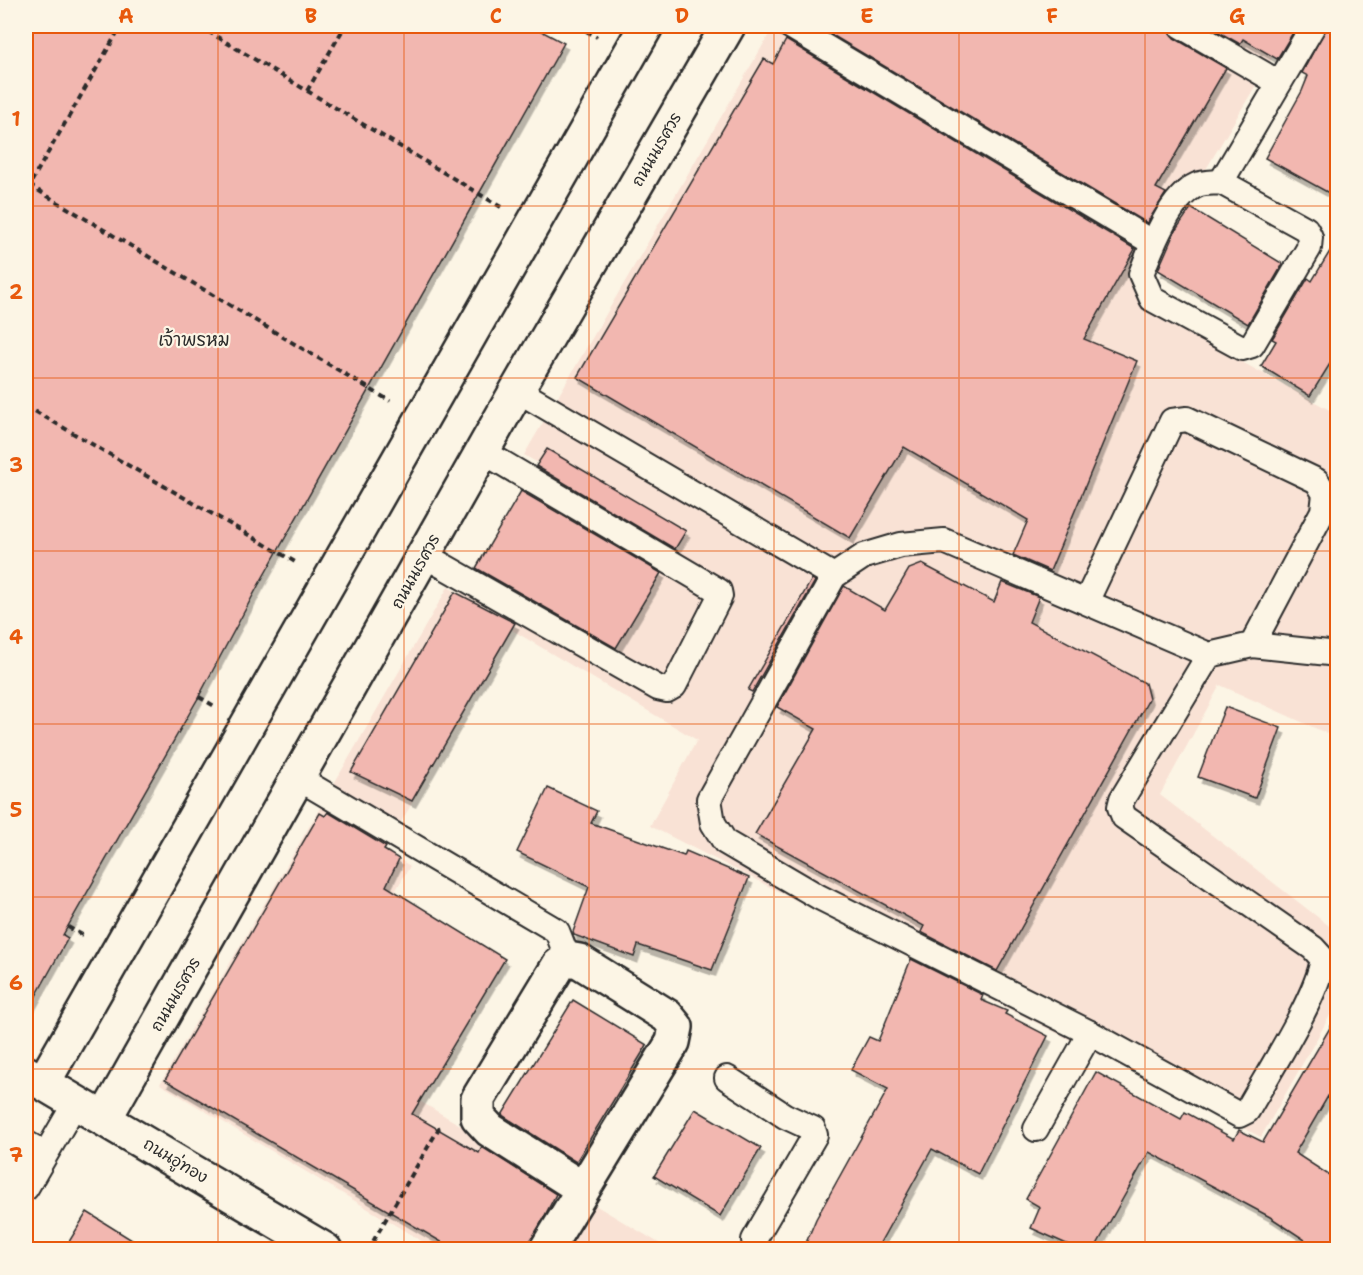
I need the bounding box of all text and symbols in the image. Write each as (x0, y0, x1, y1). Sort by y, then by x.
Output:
text: A (118, 3, 134, 29)
text: B (305, 3, 317, 29)
text: C (490, 3, 502, 29)
text: D (675, 3, 689, 29)
text: E (860, 3, 874, 29)
text: F (1046, 3, 1058, 29)
text: G (1229, 3, 1245, 29)
text: 1 (11, 106, 21, 132)
street label: ถนนนเรศวร (627, 108, 686, 190)
text: 2 (9, 279, 23, 305)
district label: เจ้าพรหม (158, 328, 230, 352)
text: 3 (9, 452, 23, 478)
street label: ถนนนเรศวร (386, 530, 445, 612)
text: 4 (9, 624, 23, 650)
text: 5 (10, 797, 22, 823)
street label: ถนนนเรศวร (146, 953, 205, 1035)
text: 6 (9, 970, 23, 996)
street label: ถนนอู่ทอง (139, 1132, 212, 1190)
text: 7 (9, 1142, 23, 1168)

